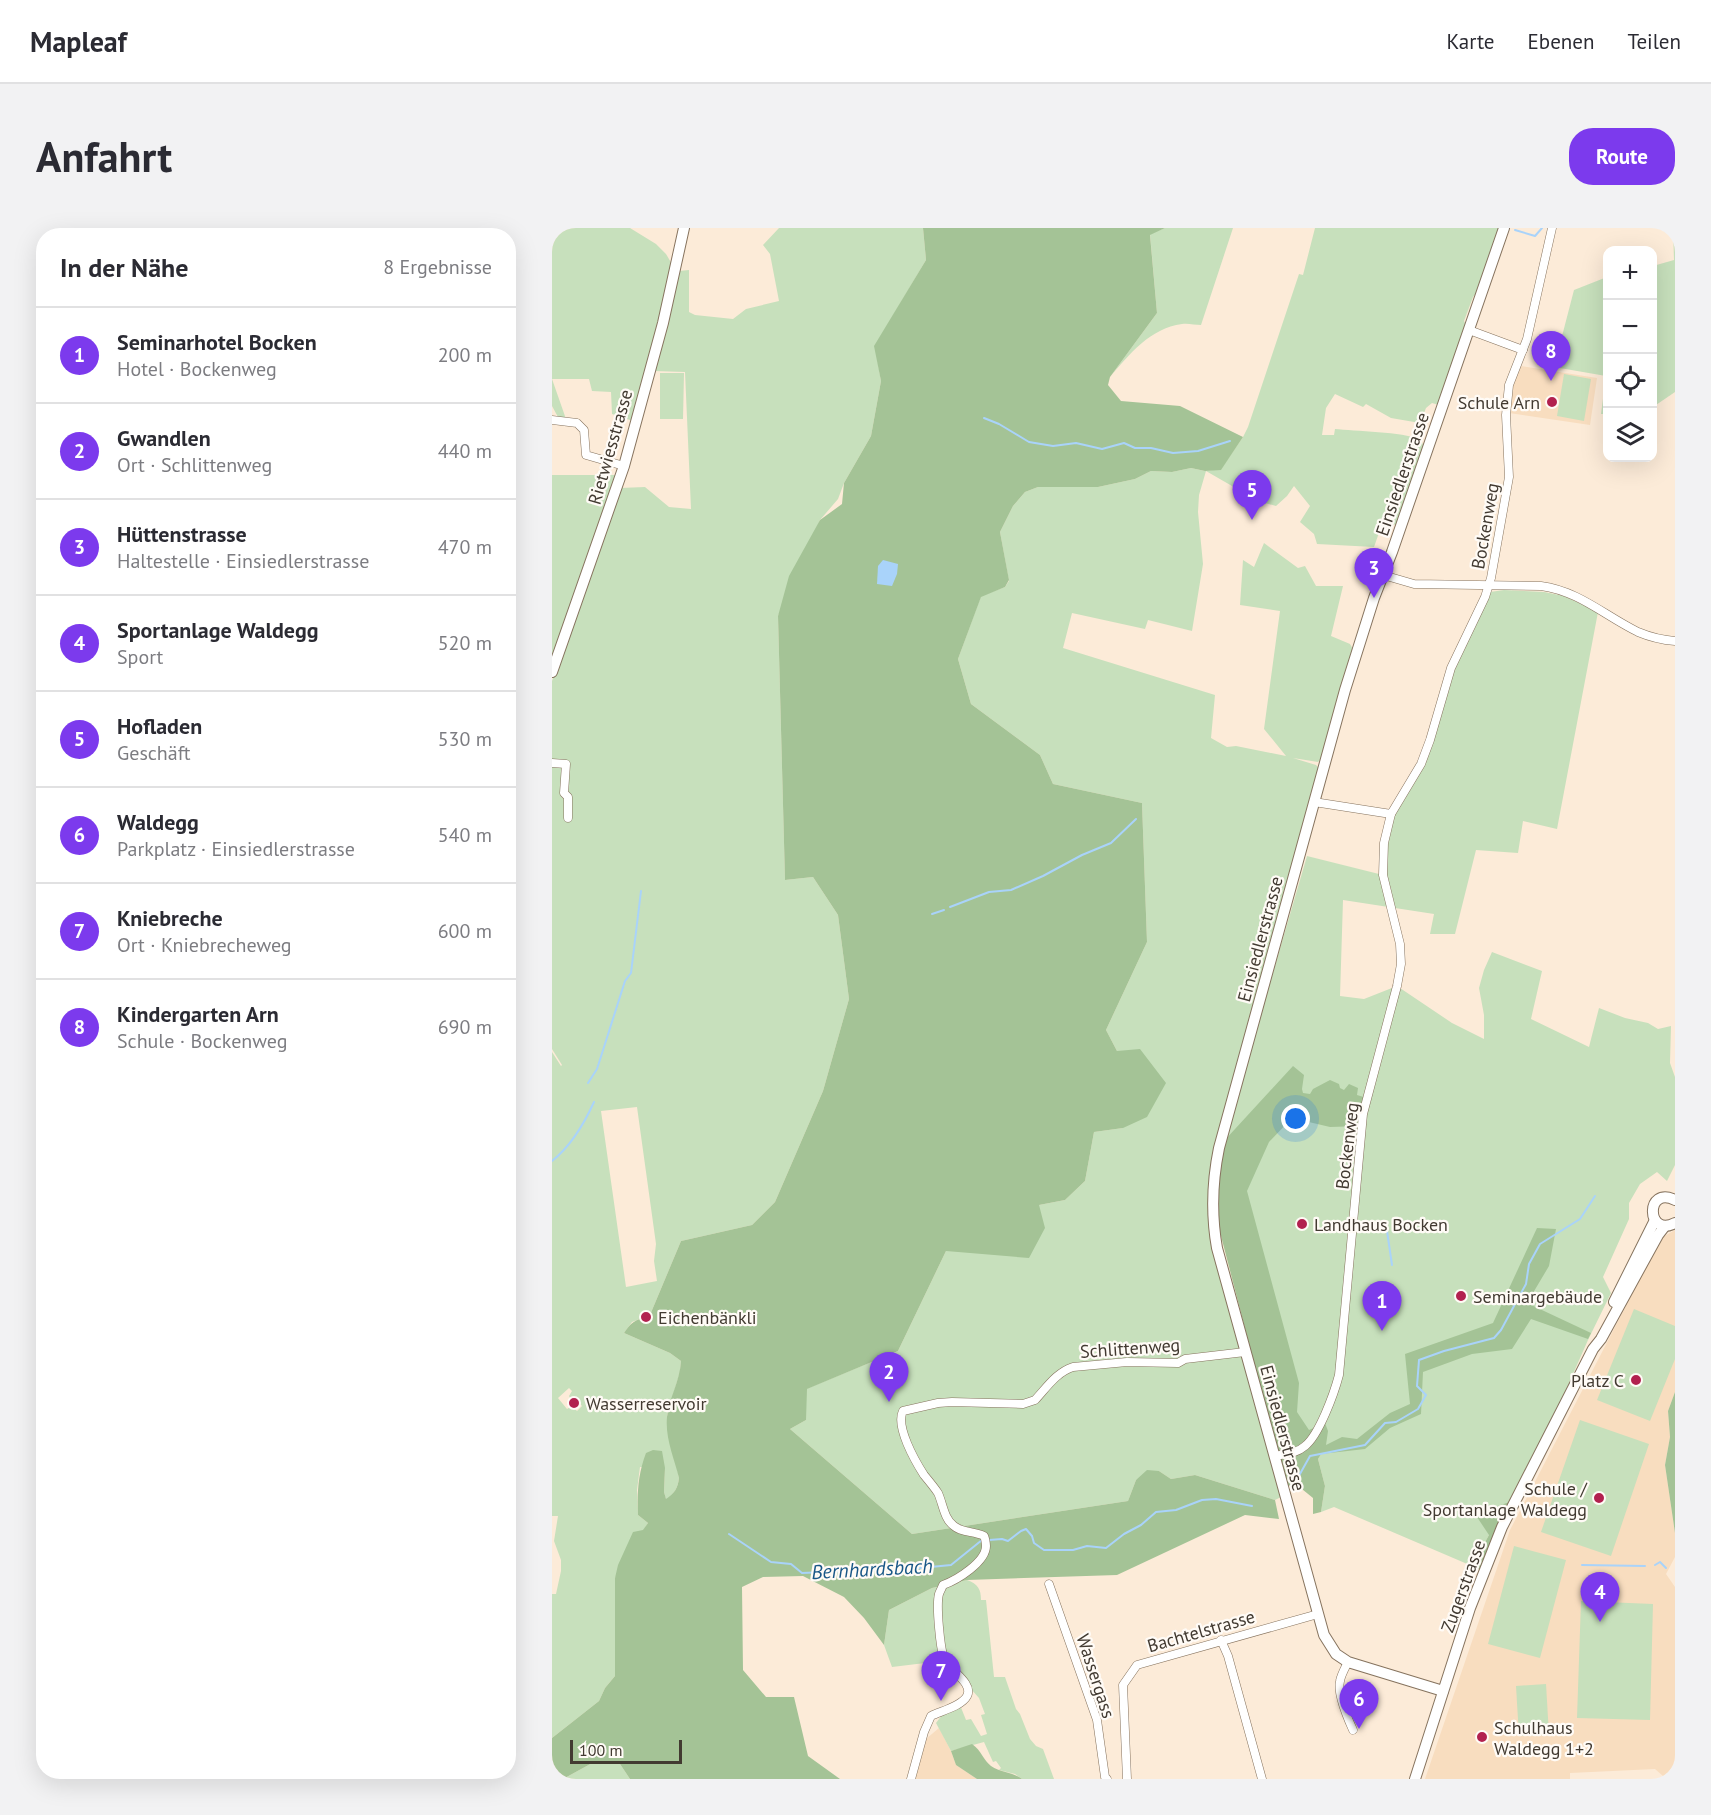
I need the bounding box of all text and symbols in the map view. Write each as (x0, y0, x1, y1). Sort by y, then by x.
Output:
text: Mapleaf (30, 23, 127, 60)
text: Karte (1447, 28, 1495, 55)
text: Ebenen (1528, 28, 1594, 55)
text: Teilen (1627, 28, 1681, 55)
button: Route (1569, 128, 1675, 185)
text: Anfahrt (36, 129, 172, 184)
map controls (1603, 246, 1657, 462)
button: + (1603, 246, 1657, 300)
text: In der Nähe (60, 251, 188, 284)
text: 8 Ergebnisse (383, 254, 492, 280)
button: − (1603, 300, 1657, 354)
text: Seminarhotel Bocken (117, 328, 317, 356)
pin: 8 (1532, 332, 1570, 381)
text: 1 (74, 342, 85, 368)
text: 200 m (438, 342, 492, 368)
button: locate (1603, 354, 1657, 408)
text: Hotel · Bockenweg (117, 356, 277, 382)
street label: Rietwiesstrasse (583, 387, 637, 507)
place label: Schule Arn (1458, 391, 1540, 414)
marker: Schule Arn (1545, 395, 1559, 409)
button: layers (1603, 408, 1657, 462)
street label: Einsiedlerstrasse (1370, 409, 1434, 539)
text: Gwandlen (117, 424, 211, 452)
text: 2 (74, 438, 85, 464)
text: 440 m (438, 438, 492, 464)
text: Ort · Schlittenweg (117, 452, 272, 478)
pin: 5 (1232, 470, 1272, 520)
street label: Bockenweg (1466, 481, 1504, 571)
text: Hüttenstrasse (117, 520, 247, 548)
text: 3 (74, 534, 85, 560)
text: 470 m (438, 534, 492, 560)
text: Haltestelle · Einsiedlerstrasse (117, 548, 369, 574)
pin: 3 (1354, 548, 1394, 598)
text: Sportanlage Waldegg (117, 616, 318, 644)
text: 4 (74, 630, 85, 656)
text: 520 m (438, 630, 492, 656)
text: Sport (117, 644, 163, 670)
text: Hofladen (117, 712, 202, 740)
text: 5 (74, 726, 85, 752)
text: 530 m (438, 726, 492, 752)
text: Geschäft (117, 740, 191, 766)
text: Waldegg (117, 808, 199, 836)
text: 6 (74, 822, 85, 848)
text: 540 m (438, 822, 492, 848)
text: Parkplatz · Einsiedlerstrasse (117, 836, 355, 862)
street label: Einsiedlerstrasse (1232, 874, 1288, 1004)
text: Kniebreche (117, 904, 223, 932)
text: 7 (74, 918, 85, 944)
text: 600 m (438, 918, 492, 944)
text: Ort · Kniebrecheweg (117, 932, 292, 958)
text: Kindergarten Arn (117, 1000, 279, 1028)
text: 8 (74, 1014, 85, 1040)
text: 690 m (438, 1014, 492, 1040)
text: Schule · Bockenweg (117, 1028, 287, 1054)
street label: Bockenweg (1330, 1101, 1364, 1191)
your location (1281, 1104, 1310, 1133)
place label: Landhaus Bocken (1314, 1213, 1448, 1236)
marker: Landhaus Bocken (1295, 1217, 1309, 1231)
pin: 1 (1362, 1282, 1402, 1331)
place label: Seminargebäude (1473, 1285, 1602, 1308)
marker: Seminargebäude (1454, 1289, 1468, 1303)
place label: Eichenbänkli (658, 1306, 757, 1329)
marker: Eichenbänkli (639, 1310, 653, 1324)
street label: Schlittenweg (1079, 1333, 1181, 1363)
pin: 2 (870, 1352, 908, 1402)
street label: Einsiedlerstrasse (1255, 1363, 1311, 1493)
place label: Platz C (1571, 1369, 1624, 1392)
marker: Platz C (1629, 1373, 1643, 1387)
place label: Wasserreservoir (586, 1392, 707, 1415)
marker: Wasserreservoir (567, 1396, 581, 1410)
place label: Schule / Sportanlage Waldegg (1423, 1477, 1589, 1521)
marker: Schule / Sportanlage Waldegg (1592, 1491, 1606, 1505)
street label: Zugerstrasse (1436, 1536, 1490, 1636)
water label: Bernhardsbach (811, 1553, 933, 1585)
pin: 4 (1580, 1572, 1620, 1622)
street label: Bachtelstrasse (1145, 1605, 1257, 1657)
street label: Wassergass (1072, 1631, 1120, 1721)
pin: 7 (922, 1652, 960, 1701)
pin: 6 (1340, 1680, 1378, 1729)
place label: Schulhaus Waldegg 1+2 (1494, 1716, 1594, 1760)
marker: Schulhaus Waldegg 1+2 (1475, 1730, 1489, 1744)
scale bar (570, 1737, 682, 1764)
text: 100 m (579, 1740, 622, 1760)

